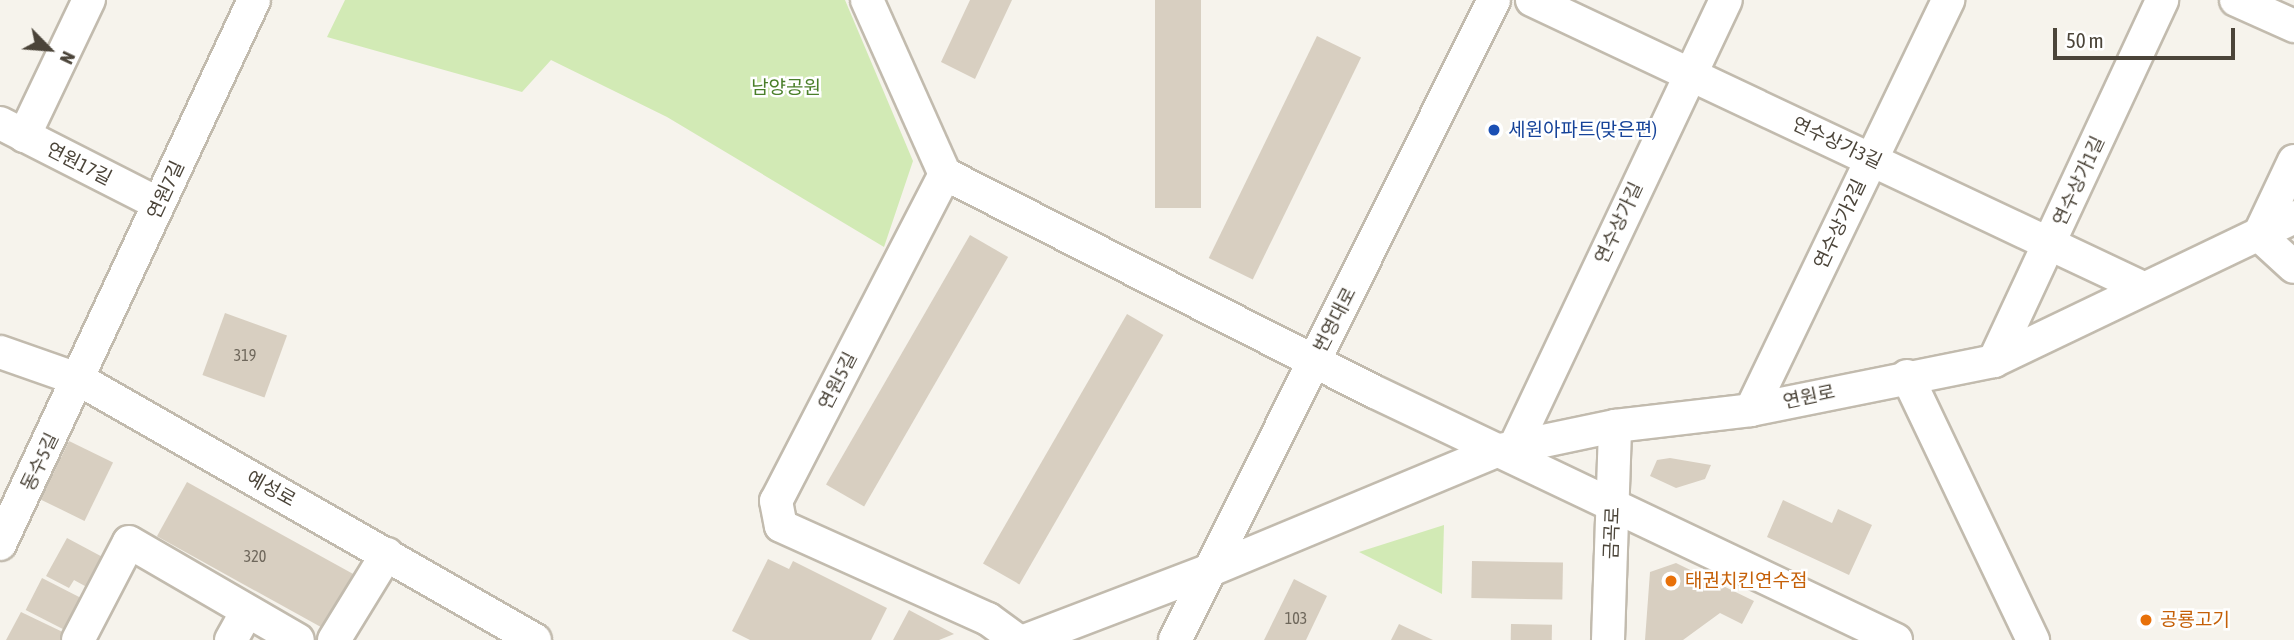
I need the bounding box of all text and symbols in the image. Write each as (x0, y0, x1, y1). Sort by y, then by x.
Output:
north arrow (14, 14, 84, 84)
scale bar (2056, 14, 2238, 58)
text: 50 m (2066, 28, 2104, 52)
text: N (56, 48, 80, 68)
park label: 남양공원 (751, 77, 821, 99)
street label: 연수상가3길 (1789, 112, 1885, 174)
place label: 세원아파트(맞은편) (1508, 119, 1657, 141)
marker: 세원아파트(맞은편) (1486, 122, 1502, 138)
street label: 연수상가1길 (2048, 133, 2110, 229)
street label: 연원17길 (43, 138, 115, 190)
street label: 연원7길 (143, 157, 189, 223)
street label: 연수상가2길 (1809, 176, 1871, 272)
street label: 연수상가길 (1590, 179, 1648, 267)
street label: 번영대로 (1309, 284, 1361, 356)
house number: 319 (234, 345, 256, 365)
street label: 연원5길 (814, 348, 862, 414)
street label: 연원로 (1781, 380, 1837, 414)
street label: 동수5길 (16, 429, 64, 495)
street label: 예성로 (243, 466, 299, 512)
street label: 금곡로 (1600, 506, 1624, 560)
house number: 320 (244, 546, 266, 566)
place label: 태권치킨연수점 (1685, 570, 1807, 592)
marker: 태권치킨연수점 (1663, 573, 1679, 589)
house number: 103 (1285, 608, 1307, 628)
place label: 공룡고기 (2160, 609, 2230, 631)
marker: 공룡고기 (2138, 612, 2154, 628)

